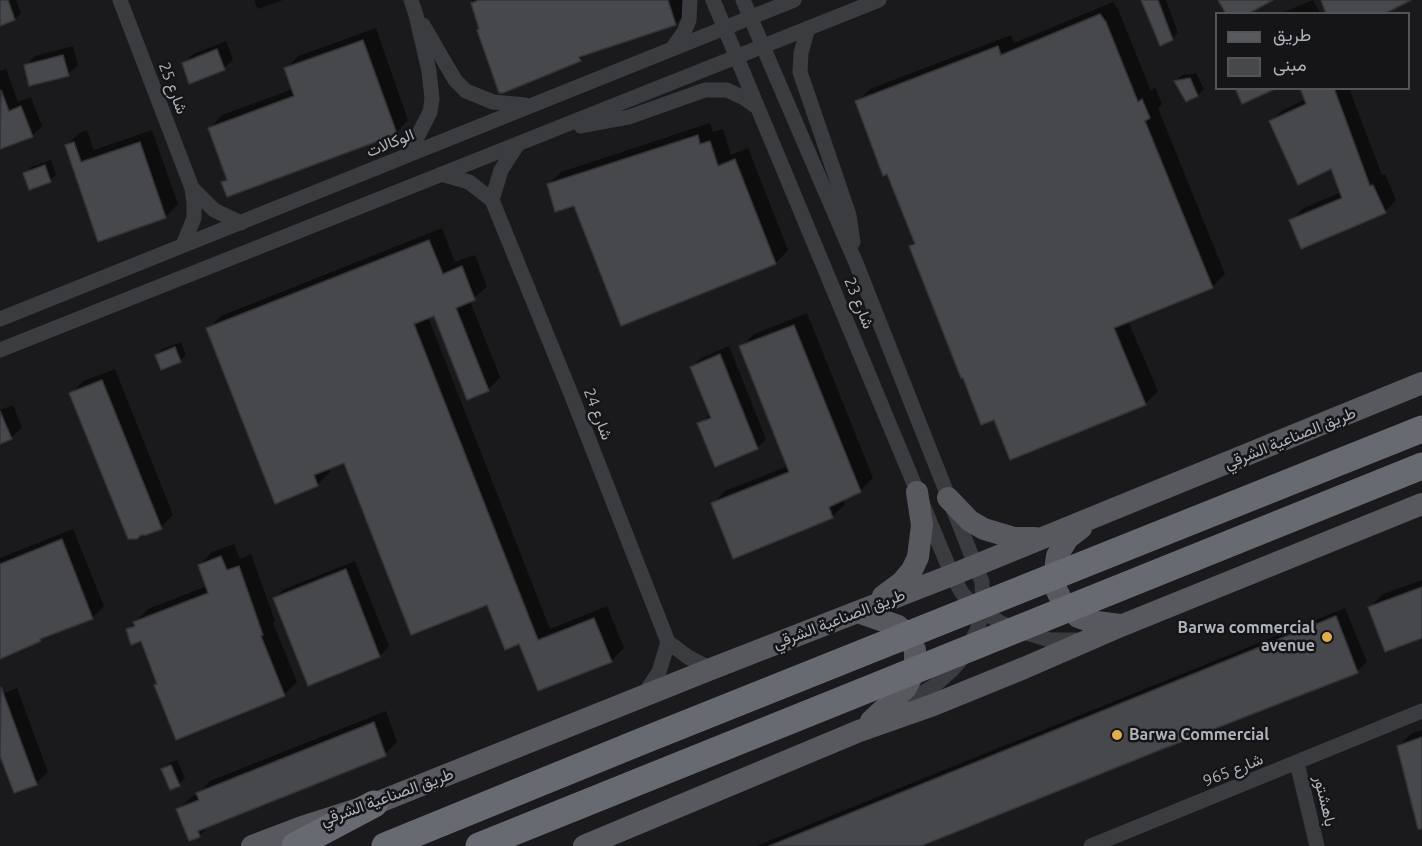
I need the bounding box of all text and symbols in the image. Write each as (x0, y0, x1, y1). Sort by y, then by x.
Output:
legend (1215, 12, 1410, 90)
text: طريق (1273, 24, 1311, 44)
text: مبنى (1273, 54, 1307, 74)
street label: شارع 25 (154, 59, 192, 117)
street label: الوكالات (363, 125, 417, 161)
street label: شارع 23 (840, 274, 878, 332)
street label: شارع 24 (579, 385, 617, 443)
street label: طريق الصناعية الشرقي (1222, 403, 1358, 473)
street label: طريق الصناعية الشرقي (770, 585, 908, 653)
place label: Barwa commercial avenue (1178, 618, 1315, 656)
marker: Barwa commercial avenue (1320, 630, 1334, 644)
place label: Barwa Commercial (1129, 725, 1269, 745)
marker: Barwa Commercial (1110, 728, 1124, 742)
street label: شارع 965 (1200, 749, 1266, 791)
street label: طريق الصناعية الشرقي (318, 764, 456, 830)
street label: باهشتور (1310, 774, 1340, 828)

